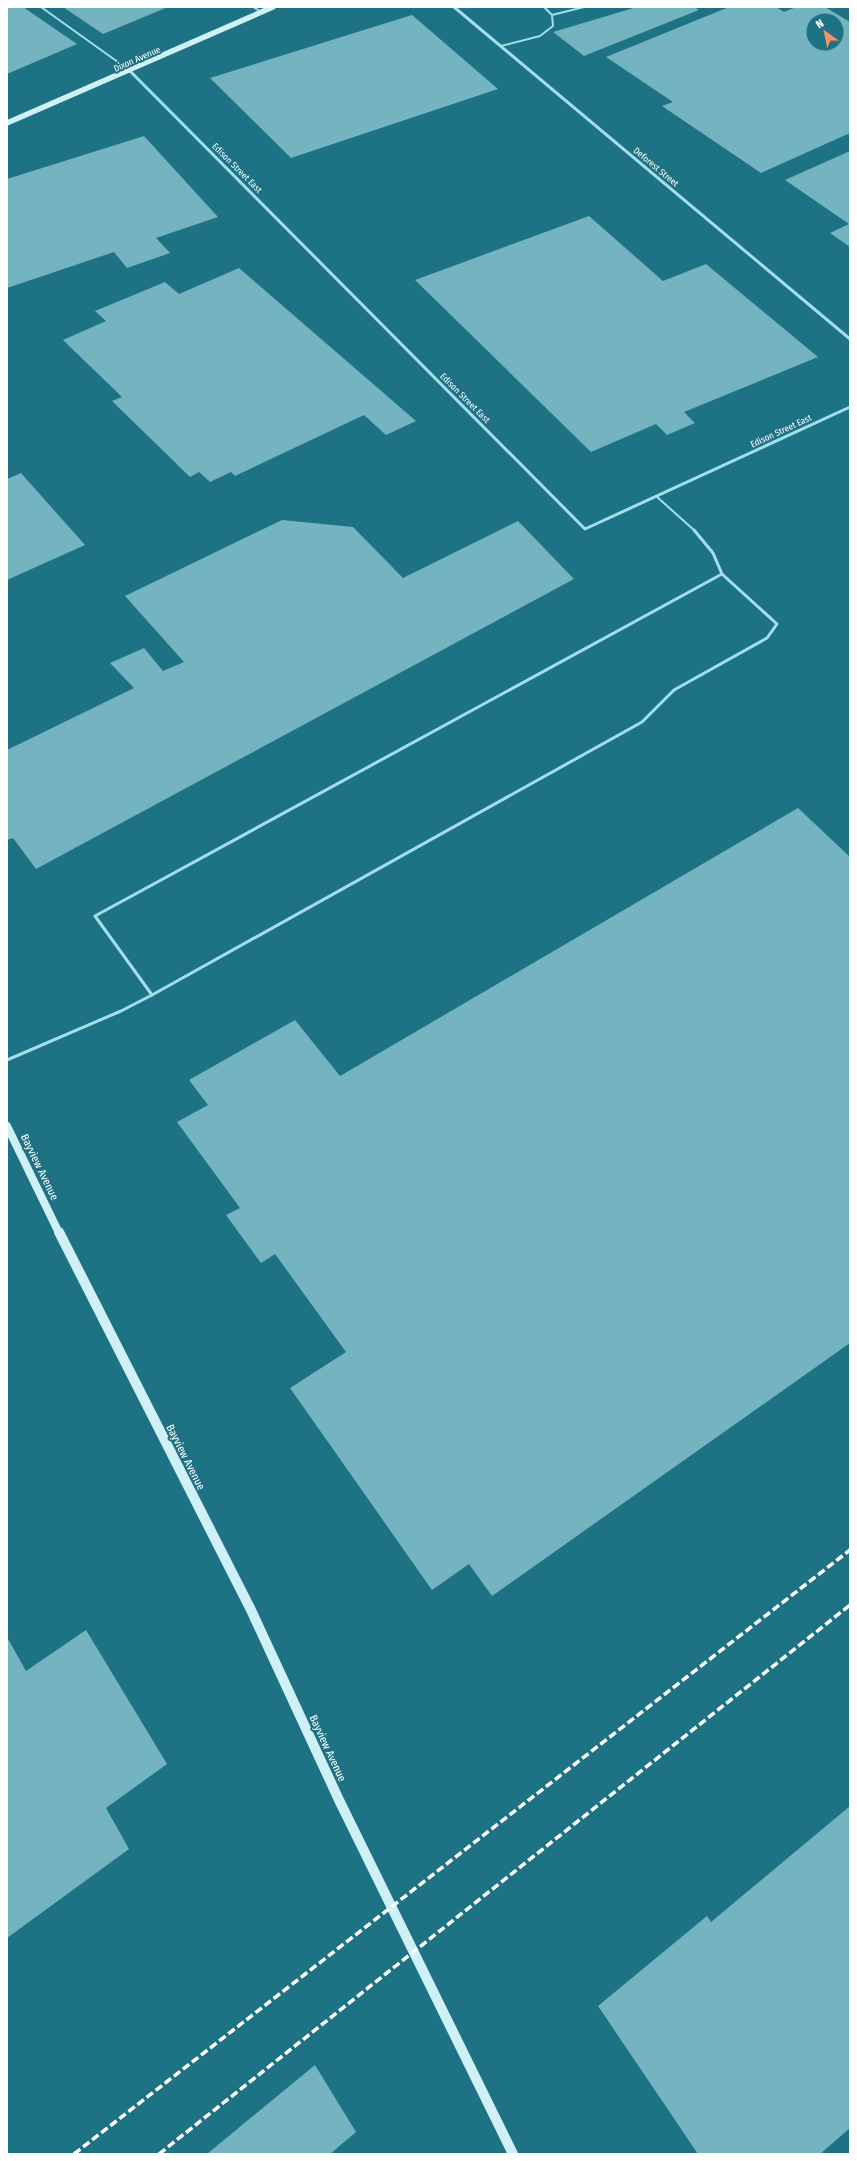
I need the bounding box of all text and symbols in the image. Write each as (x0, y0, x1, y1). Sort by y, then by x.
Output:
north arrow (805, 12, 845, 52)
text: N (814, 17, 826, 31)
street label: Dixon Avenue (112, 44, 162, 74)
street label: Edison Street East (210, 141, 264, 195)
street label: Deforest Street (632, 145, 680, 189)
street label: Edison Street East (438, 371, 492, 425)
street label: Edison Street East (749, 412, 813, 449)
street label: Bayview Avenue (18, 1132, 61, 1202)
street label: Bayview Avenue (163, 1422, 208, 1492)
street label: Bayview Avenue (306, 1713, 349, 1784)

